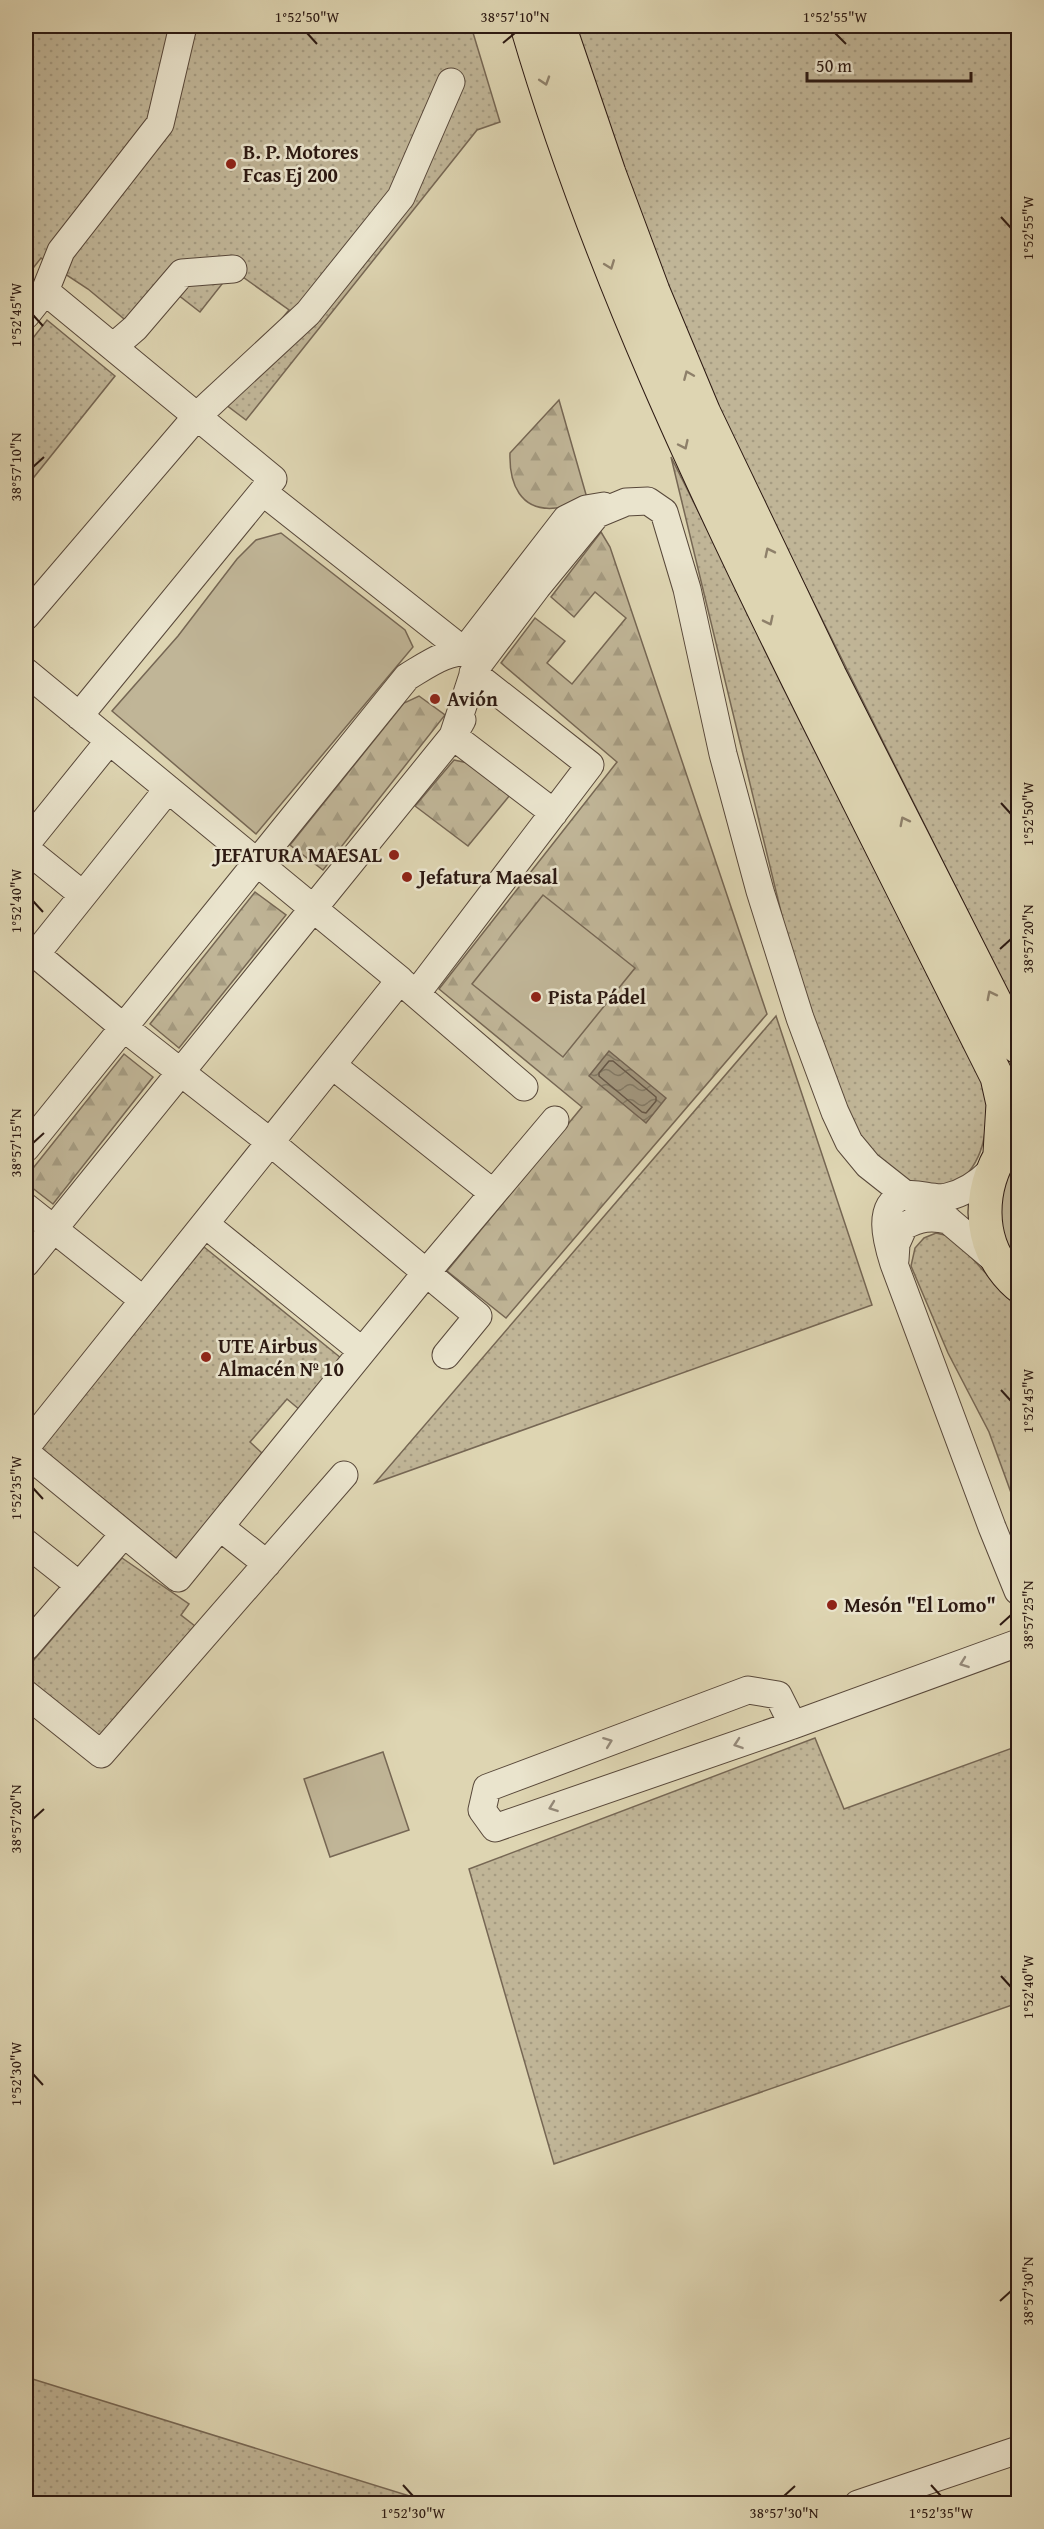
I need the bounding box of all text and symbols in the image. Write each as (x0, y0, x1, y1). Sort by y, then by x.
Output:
text: 1°52'50"W (275, 6, 340, 27)
text: 38°57'10"N (481, 6, 550, 27)
text: 1°52'55"W (803, 6, 868, 27)
scale bar (807, 45, 970, 83)
text: 50 m (816, 52, 852, 79)
one-way arrow (538, 75, 550, 86)
place label: B. P. Motores Fcas Ej 200 (243, 137, 359, 189)
marker: B. P. Motores Fcas Ej 200 (224, 157, 238, 171)
text: 1°52'55"W (1017, 195, 1038, 260)
one-way arrow (603, 259, 615, 270)
text: 1°52'45"W (5, 282, 26, 347)
one-way arrow (683, 370, 695, 381)
text: 38°57'10"N (5, 432, 26, 501)
one-way arrow (677, 439, 689, 450)
one-way arrow (765, 548, 777, 559)
one-way arrow (762, 614, 773, 625)
place label: Avión (447, 684, 498, 713)
marker: Avión (428, 692, 442, 706)
text: 1°52'50"W (1017, 781, 1038, 846)
one-way arrow (900, 816, 911, 827)
place label: JEFATURA MAESAL (212, 840, 383, 869)
marker: JEFATURA MAESAL (387, 848, 401, 862)
place label: Jefatura Maesal (416, 862, 558, 891)
text: 1°52'40"W (5, 868, 26, 933)
marker: Jefatura Maesal (400, 870, 414, 884)
text: 38°57'20"N (1017, 904, 1038, 973)
place label: Pista Pádel (548, 982, 646, 1011)
marker: Pista Pádel (529, 990, 543, 1004)
one-way arrow (987, 991, 998, 1001)
text: 38°57'15"N (5, 1108, 26, 1177)
place label: UTE Airbus Almacén Nº 10 (218, 1331, 344, 1383)
marker: UTE Airbus Almacén Nº 10 (199, 1350, 213, 1364)
text: 1°52'45"W (1017, 1368, 1038, 1433)
text: 1°52'35"W (5, 1455, 26, 1520)
text: 38°57'25"N (1017, 1580, 1038, 1649)
place label: Mesón "El Lomo" (844, 1590, 996, 1619)
marker: Mesón "El Lomo" (825, 1598, 839, 1612)
one-way arrow (959, 1656, 969, 1669)
one-way arrow (733, 1736, 744, 1749)
one-way arrow (602, 1737, 613, 1750)
text: 38°57'20"N (5, 1784, 26, 1853)
one-way arrow (549, 1799, 559, 1812)
text: 1°52'40"W (1017, 1954, 1038, 2019)
text: 1°52'30"W (5, 2041, 26, 2106)
text: 38°57'30"N (1017, 2256, 1038, 2325)
text: 1°52'30"W (381, 2502, 446, 2523)
text: 38°57'30"N (750, 2502, 819, 2523)
text: 1°52'35"W (909, 2502, 974, 2523)

